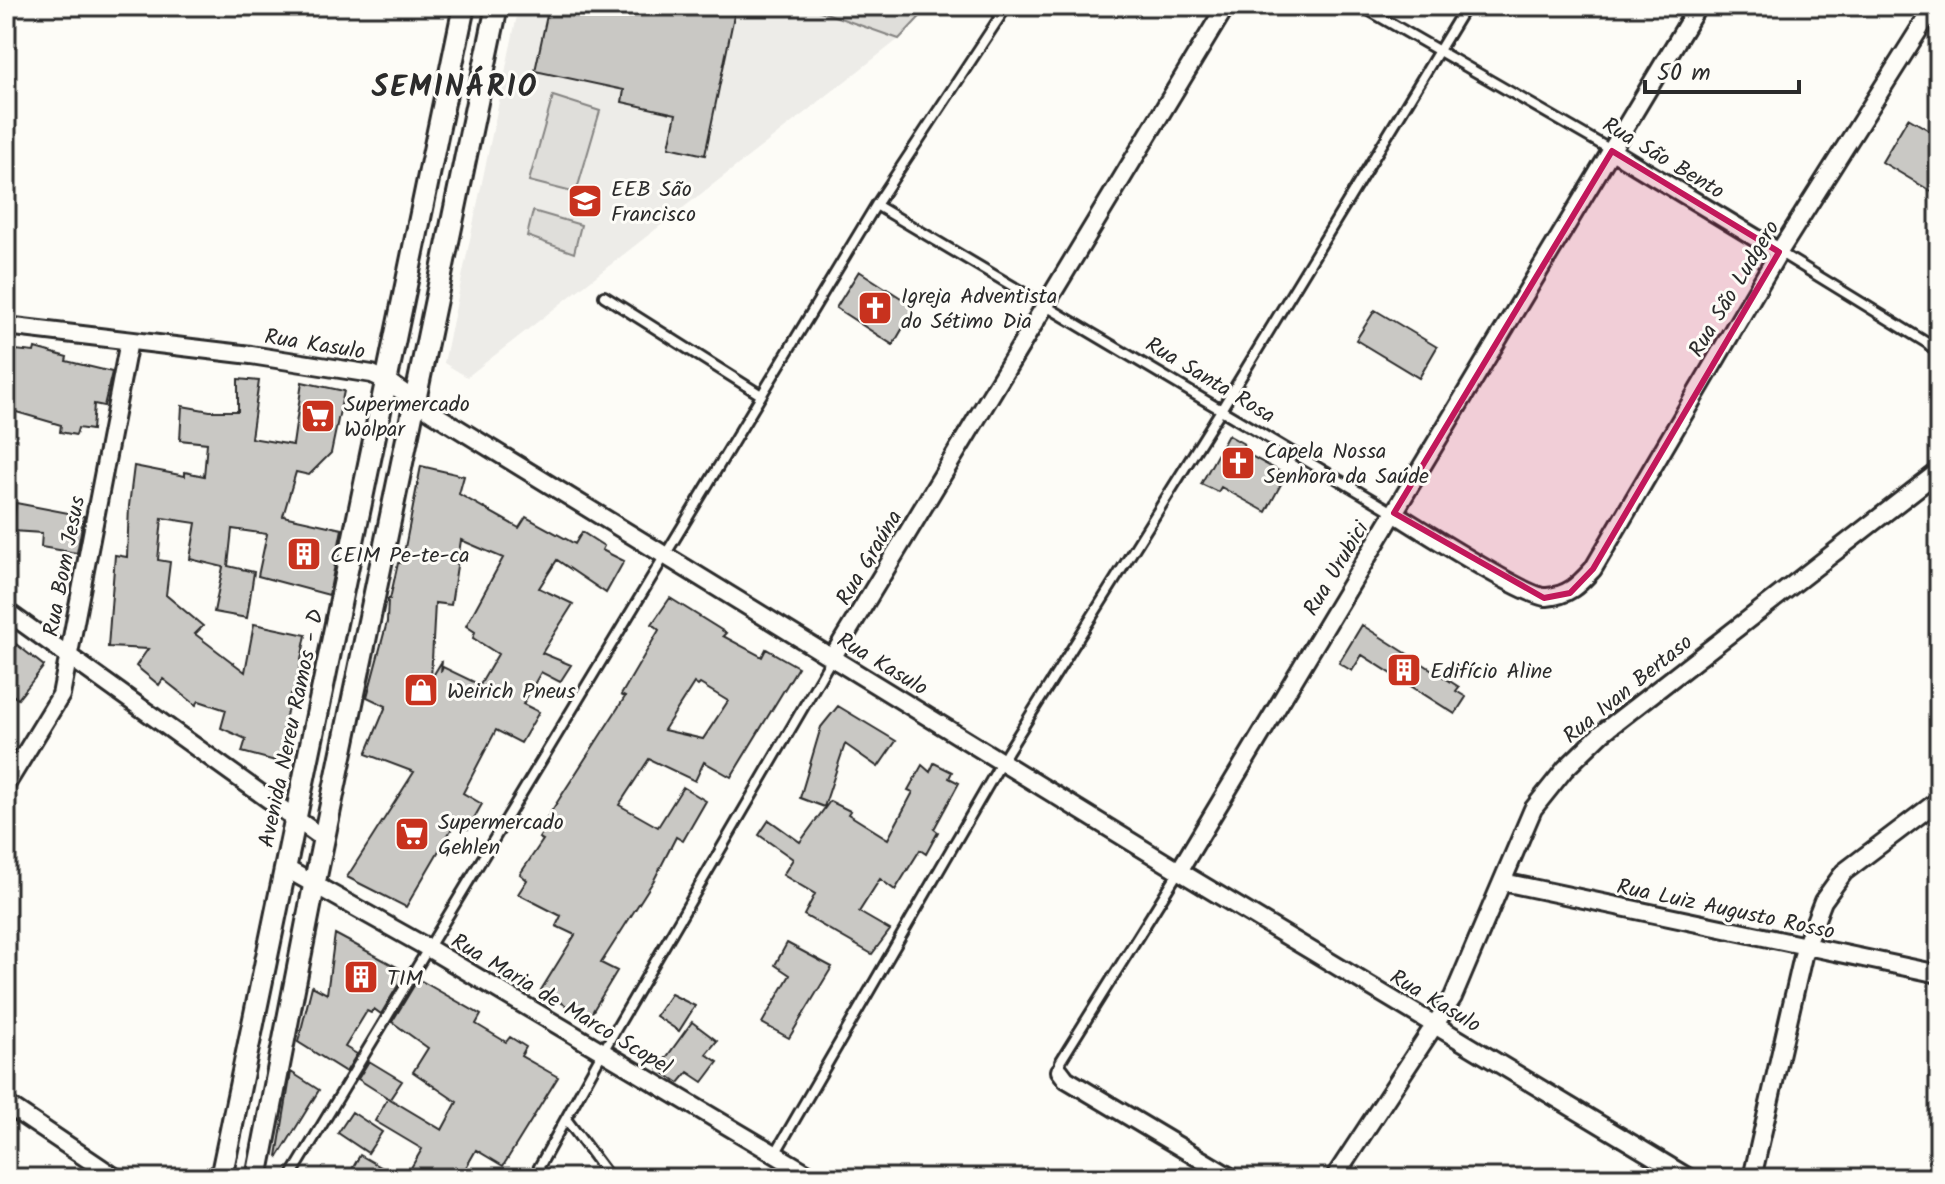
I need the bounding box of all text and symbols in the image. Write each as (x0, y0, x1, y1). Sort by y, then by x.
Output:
scale bar (1645, 44, 1799, 94)
text: 50 m (1657, 54, 1711, 93)
district label: SEMINÁRIO (372, 64, 538, 112)
street label: Rua São Bento (1595, 109, 1731, 210)
place label: EEB São Francisco (611, 173, 696, 233)
school or university icon: EEB São Francisco (566, 182, 604, 220)
street label: Rua São Ludgero (1680, 214, 1790, 365)
place label: Igreja Adventista do Sétimo Dia (901, 280, 1057, 340)
church icon: Igreja Adventista do Sétimo Dia (856, 289, 894, 327)
street label: Rua Kasulo (262, 320, 367, 371)
street label: Rua Santa Rosa (1138, 328, 1281, 434)
place label: Supermercado Wolpar (344, 388, 470, 448)
supermarket icon: Supermercado Wolpar (299, 397, 337, 435)
place label: Capela Nossa Senhora da Saúde (1264, 435, 1429, 495)
church icon: Capela Nossa Senhora da Saúde (1219, 444, 1257, 482)
street label: Rua Bom Jesus (35, 493, 96, 640)
street label: Rua Graúna (828, 504, 912, 613)
street label: Rua Urubici (1295, 514, 1380, 623)
building icon: CEIM Pe-te-ca (285, 535, 323, 573)
place label: CEIM Pe-te-ca (330, 539, 470, 574)
street label: Avenida Nereu Ramos - D (250, 606, 335, 851)
street label: Rua Kasulo (829, 624, 934, 706)
street label: Rua Ivan Bertaso (1556, 626, 1701, 754)
building icon: Edifício Aline (1385, 651, 1423, 689)
place label: Edifício Aline (1430, 655, 1552, 690)
shop icon: Weirich Pneus (402, 671, 440, 709)
place label: Weirich Pneus (447, 675, 576, 710)
place label: Supermercado Gehlen (438, 806, 564, 866)
supermarket icon: Supermercado Gehlen (393, 815, 431, 853)
street label: Rua Luiz Augusto Rosso (1613, 870, 1838, 951)
street label: Rua Maria de Marco Scopel (444, 925, 678, 1085)
building icon: TIM (342, 958, 380, 996)
street label: Rua Kasulo (1382, 961, 1487, 1043)
place label: TIM (387, 962, 424, 997)

